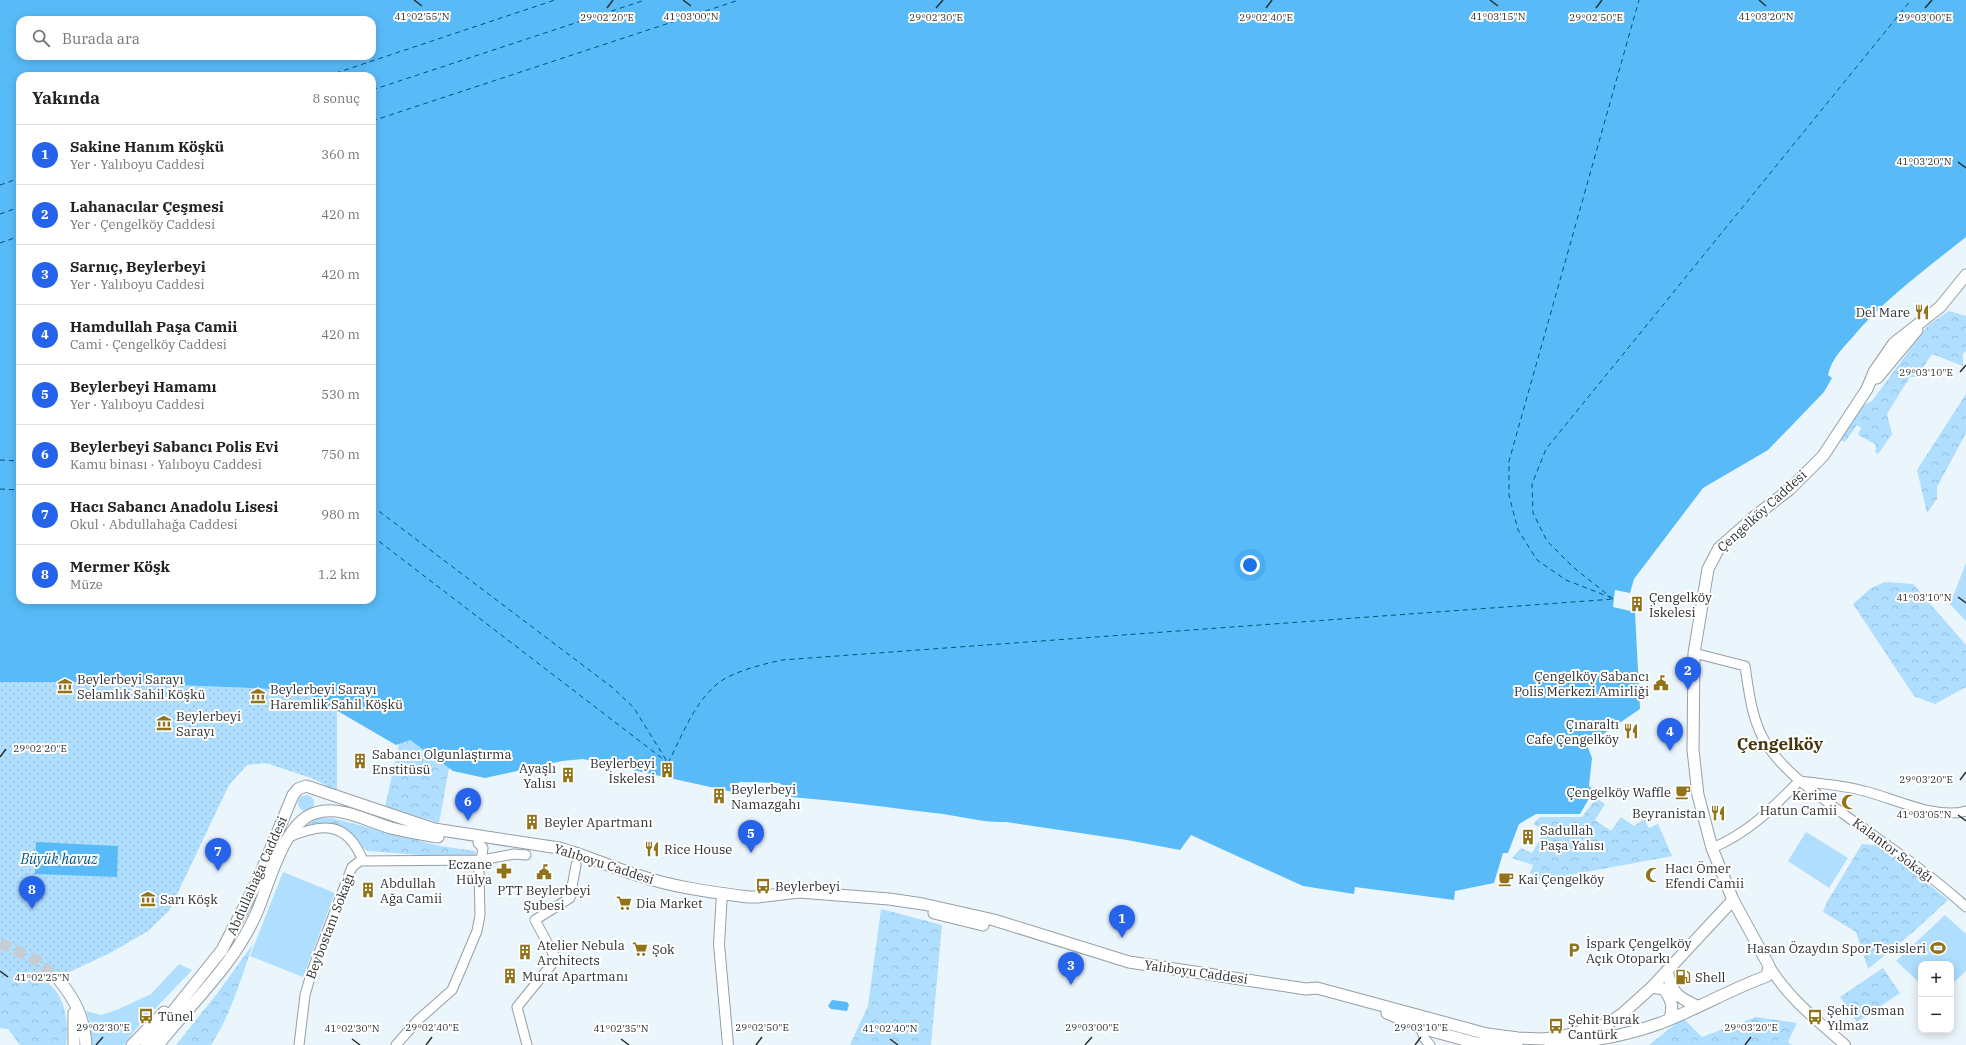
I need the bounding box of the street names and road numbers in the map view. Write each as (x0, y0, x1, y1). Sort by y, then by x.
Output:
street label: Çengelköy Caddesi (1714, 466, 1810, 556)
street label: Abdullahağa Caddesi (223, 814, 291, 938)
street label: Kalantor Sokağı (1849, 814, 1937, 886)
street label: Yalıboyu Caddesi (552, 840, 656, 888)
street label: Beybostanı Sokağı (302, 871, 358, 981)
street label: Yalıboyu Caddesi (1143, 956, 1249, 988)

